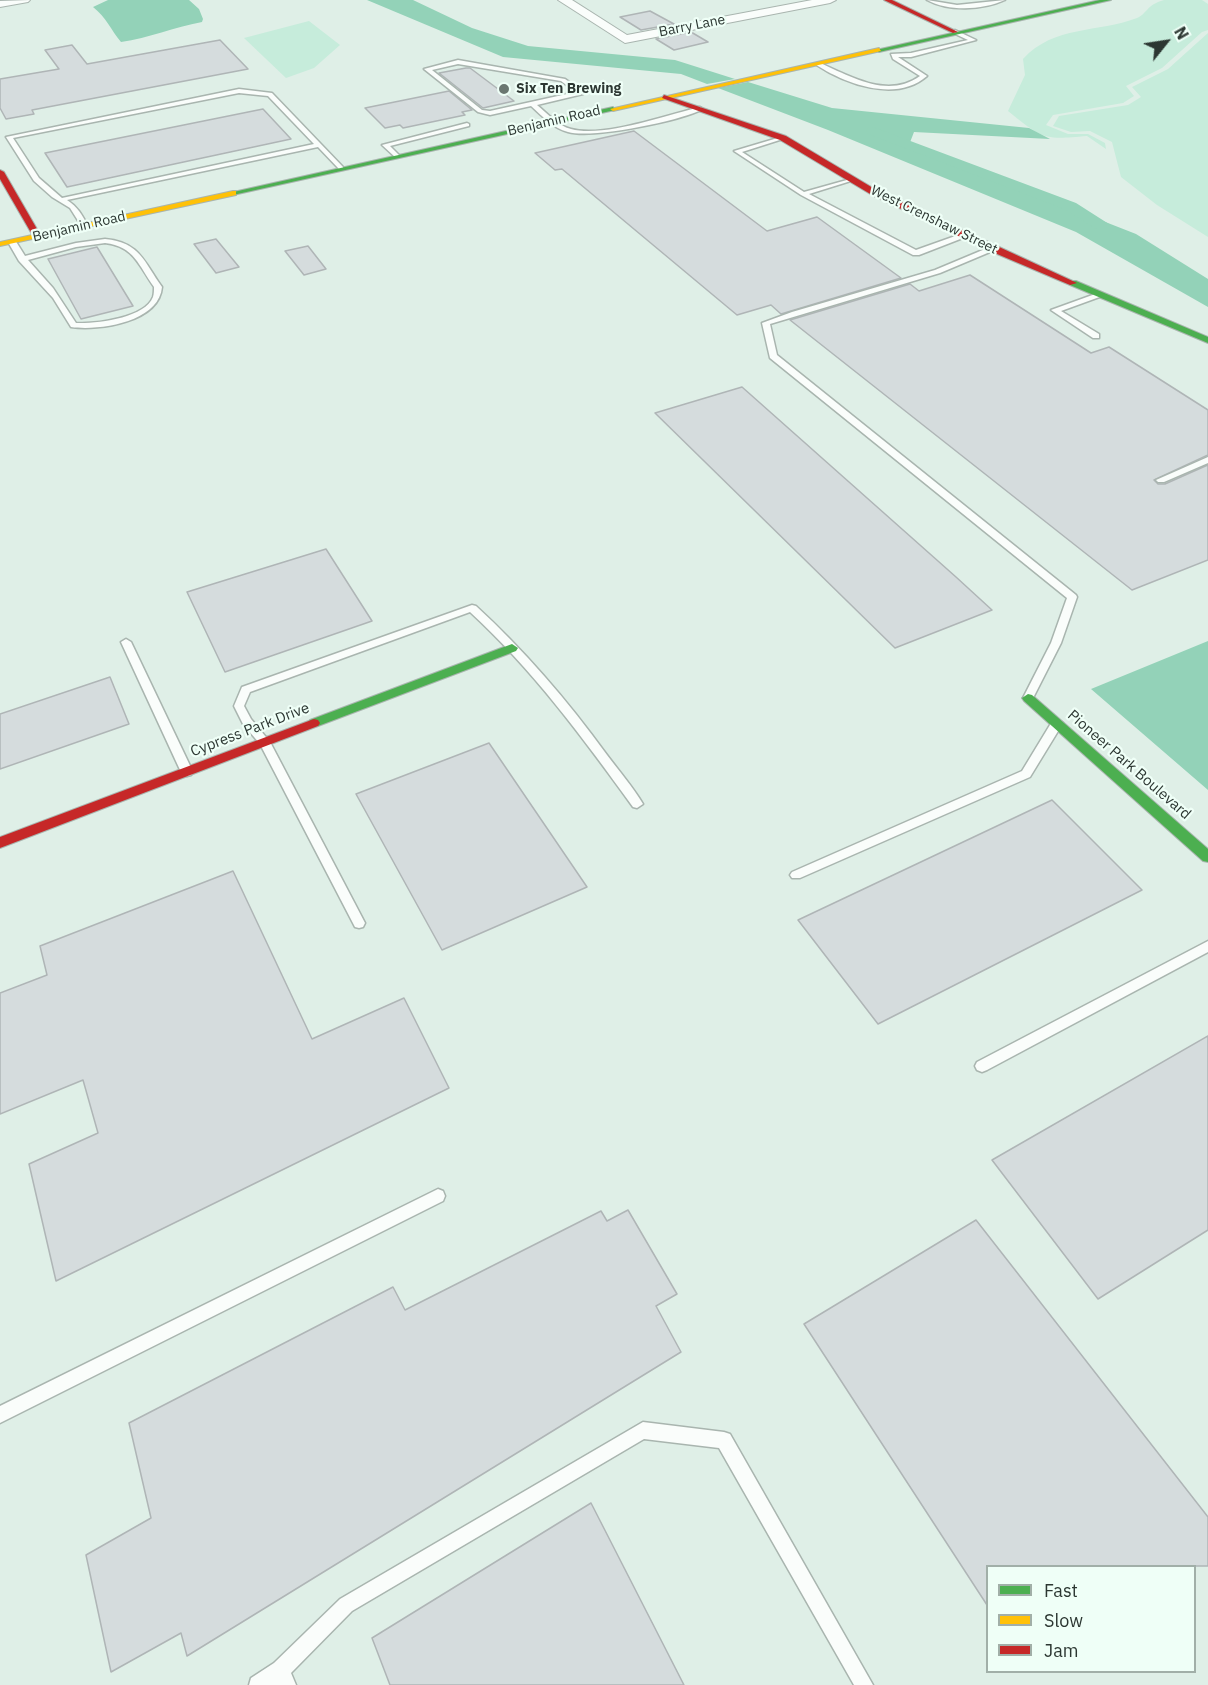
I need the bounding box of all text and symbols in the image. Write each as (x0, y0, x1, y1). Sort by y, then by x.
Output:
street label: Barry Lane (657, 11, 727, 41)
north arrow (1136, 12, 1196, 72)
text: N (1170, 23, 1193, 43)
place label: Six Ten Brewing (516, 81, 621, 97)
marker: Six Ten Brewing (497, 82, 511, 96)
street label: Benjamin Road (506, 102, 602, 140)
street label: West Crenshaw Street (868, 182, 1000, 258)
street label: Benjamin Road (31, 208, 127, 246)
street label: Cypress Park Drive (188, 699, 312, 761)
street label: Pioneer Park Boulevard (1064, 707, 1194, 823)
legend (986, 1565, 1196, 1673)
text: Fast (1044, 1579, 1078, 1602)
text: Slow (1044, 1609, 1083, 1632)
text: Jam (1044, 1639, 1079, 1662)

